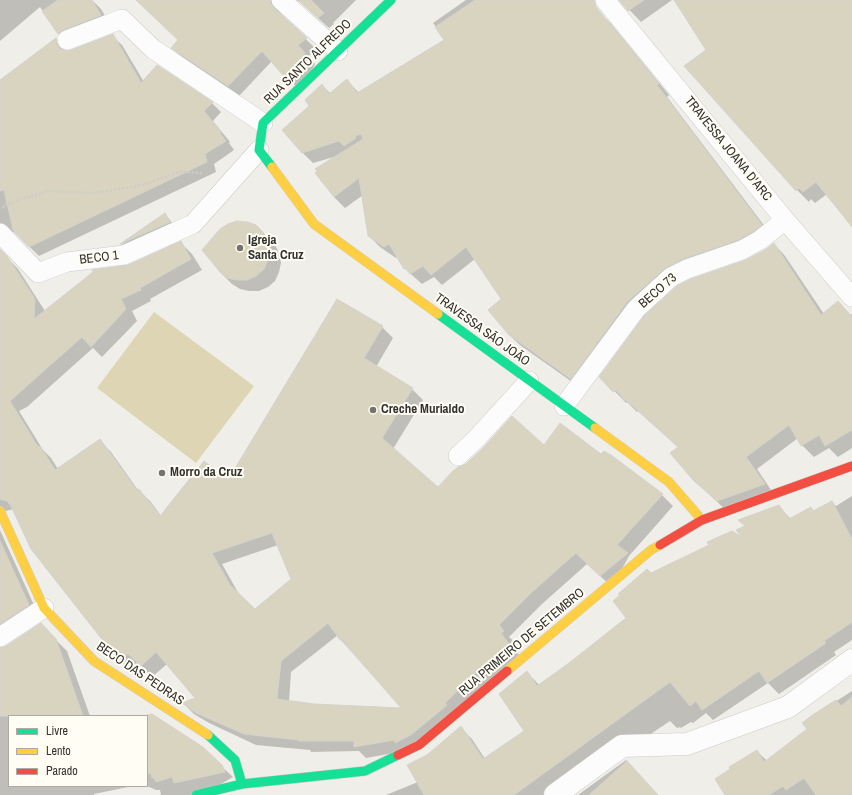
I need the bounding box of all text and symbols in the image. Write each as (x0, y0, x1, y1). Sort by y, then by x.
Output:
street label: RUA SANTO ALFREDO (261, 16, 355, 108)
street label: TRAVESSA JOANA D'ARC (681, 94, 775, 204)
place label: Igreja Santa Cruz (248, 233, 304, 264)
marker: Igreja Santa Cruz (235, 243, 245, 253)
street label: BECO 1 (79, 248, 119, 268)
street label: BECO 73 (636, 270, 680, 312)
street label: TRAVESSA SÃO JOÃO (431, 290, 533, 370)
place label: Creche Murialdo (381, 402, 465, 418)
marker: Creche Murialdo (368, 405, 378, 415)
place label: Morro da Cruz (170, 465, 242, 481)
marker: Morro da Cruz (157, 468, 167, 478)
street label: RUA PRIMEIRO DE SETEMBRO (456, 585, 588, 699)
street label: BECO DAS PEDRAS (93, 639, 187, 709)
legend (8, 715, 148, 787)
text: Livre (46, 723, 68, 739)
text: Lento (46, 743, 71, 759)
text: Parado (46, 763, 78, 779)

